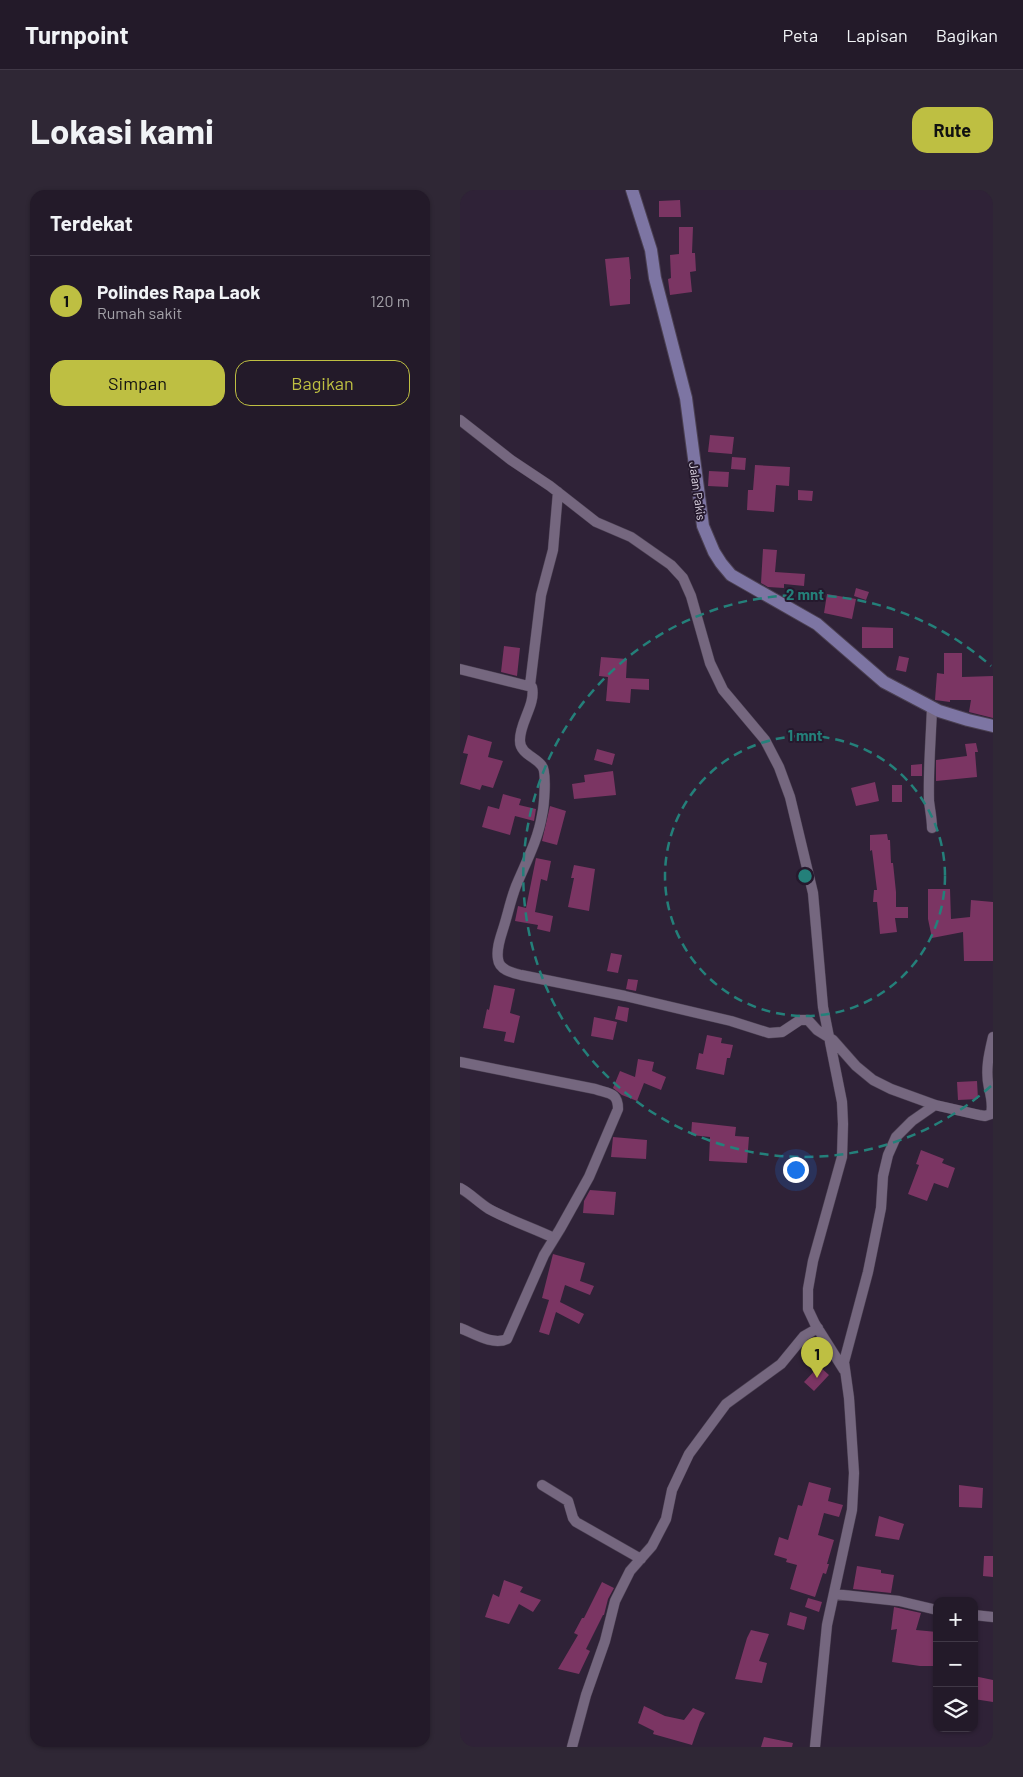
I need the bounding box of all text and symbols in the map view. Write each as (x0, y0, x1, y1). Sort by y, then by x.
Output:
text: Turnpoint (25, 20, 129, 49)
text: Peta (783, 24, 818, 46)
text: Lapisan (846, 24, 908, 46)
text: Bagikan (936, 24, 998, 46)
button: Rute (912, 107, 993, 153)
text: Lokasi kami (30, 109, 214, 151)
text: Terdekat (50, 210, 133, 235)
text: Polindes Rapa Laok (97, 280, 260, 303)
text: 1 (63, 291, 69, 310)
text: 120 m (370, 291, 410, 310)
text: Rumah sakit (97, 303, 182, 322)
button: Simpan (50, 360, 225, 406)
button: Bagikan (235, 360, 410, 406)
street label: Jalan Pakis (687, 461, 709, 521)
text: 2 mnt (786, 585, 824, 603)
text: 1 mnt (788, 726, 823, 744)
centre of rings (796, 867, 814, 885)
your location (783, 1157, 809, 1183)
pin: 1 (801, 1337, 833, 1378)
map controls (933, 1597, 978, 1732)
button: + (933, 1597, 978, 1642)
button: − (933, 1642, 978, 1687)
button: layers (933, 1687, 978, 1732)

